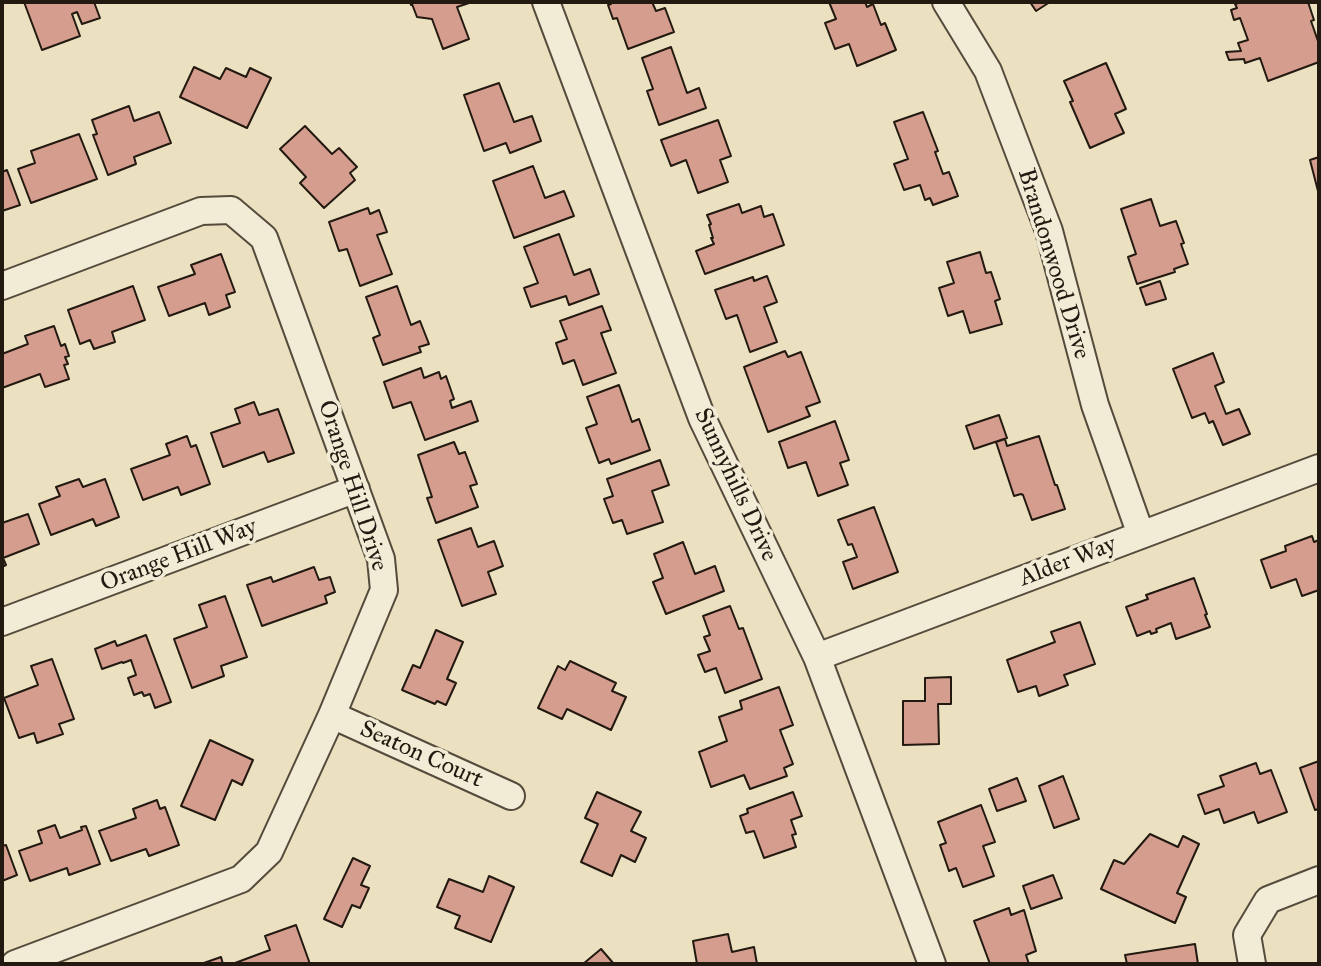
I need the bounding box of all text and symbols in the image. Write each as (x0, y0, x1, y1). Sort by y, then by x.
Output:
street label: Brandonwood Drive (1010, 165, 1096, 363)
street label: Orange Hill Drive (311, 397, 393, 575)
street label: Sunnyhills Drive (687, 404, 783, 566)
street label: Orange Hill Way (97, 513, 261, 599)
street label: Alder Way (1015, 530, 1121, 594)
street label: Seaton Court (355, 715, 487, 795)

